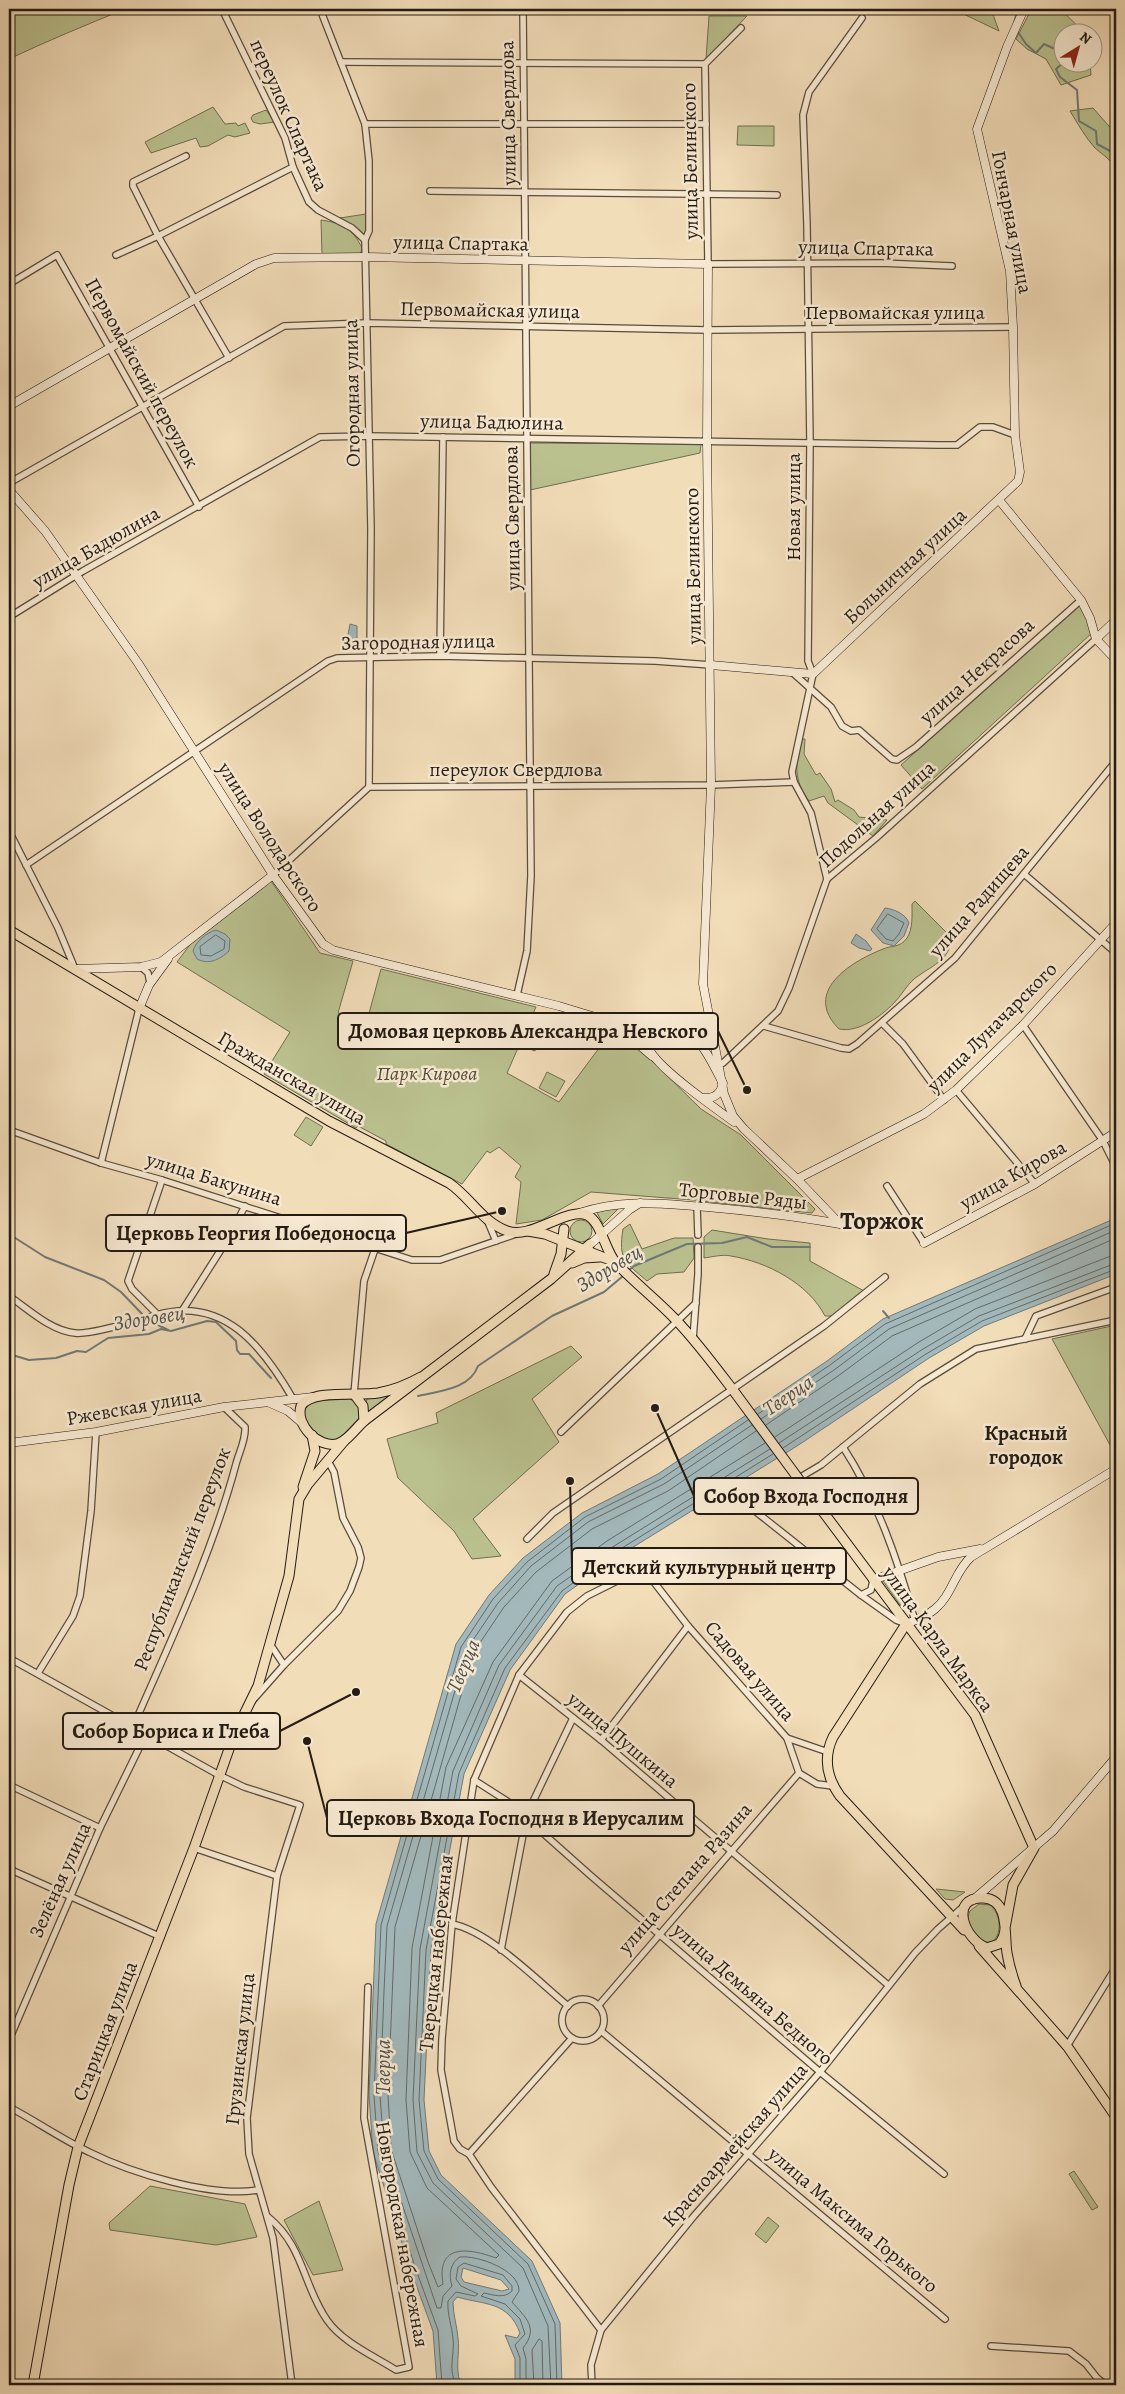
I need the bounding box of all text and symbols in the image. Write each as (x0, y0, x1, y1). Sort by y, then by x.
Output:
north arrow (1052, 22, 1102, 72)
text: N (1076, 27, 1095, 49)
street label: переулок Спартака (243, 35, 335, 196)
street label: улица Свердлова (493, 40, 523, 187)
street label: улица Белинского (675, 82, 705, 241)
street label: Гончарная улица (985, 148, 1039, 297)
street label: улица Спартака (392, 228, 530, 258)
street label: улица Спартака (797, 233, 935, 263)
street label: Первомайский переулок (78, 273, 206, 473)
street label: Первомайская улица (400, 295, 581, 325)
street label: Первомайская улица (805, 299, 986, 326)
street label: Огородная улица (337, 318, 367, 467)
street label: улица Бадюлина (419, 407, 565, 437)
street label: улица Свердлова (497, 445, 527, 592)
street label: Новая улица (780, 452, 807, 561)
street label: улица Белинского (678, 487, 708, 646)
street label: улица Бадюлина (26, 499, 165, 595)
street label: Больничная улица (838, 501, 973, 630)
street label: улица Некрасова (913, 612, 1041, 731)
street label: Загородная улица (341, 627, 496, 657)
street label: Подольная улица (813, 754, 942, 874)
street label: улица Володарского (211, 756, 329, 917)
street label: переулок Свердлова (429, 756, 603, 783)
street label: улица Радищева (922, 838, 1036, 964)
street label: улица Луначарского (920, 956, 1063, 1099)
callout: Домовая церковь Александра Невского (338, 1013, 718, 1049)
text: Домовая церковь Александра Невского (348, 1017, 708, 1045)
street label: Гражданская улица (213, 1025, 372, 1132)
park label: Парк Кирова (376, 1060, 478, 1087)
street label: улица Кирова (954, 1133, 1072, 1217)
street label: улица Бакунина (142, 1145, 286, 1213)
street label: Торговые Ряды (678, 1176, 808, 1216)
district label: Торжок (840, 1204, 924, 1238)
callout: Церковь Георгия Победоносца (106, 1215, 406, 1251)
text: Церковь Георгия Победоносца (116, 1219, 396, 1247)
water label: Здоровец (571, 1237, 647, 1299)
water label: Здоровец (111, 1299, 187, 1337)
water label: Тверца (757, 1368, 819, 1422)
street label: Ржевская улица (64, 1382, 204, 1432)
district label: Красный городок (984, 1419, 1068, 1471)
street label: Республиканский переулок (127, 1443, 237, 1675)
callout: Собор Входа Господня (694, 1478, 918, 1514)
text: Собор Входа Господня (704, 1482, 908, 1510)
callout: Детский культурный центр (572, 1548, 846, 1584)
text: Детский культурный центр (582, 1553, 836, 1581)
street label: улица Карла Маркса (875, 1560, 1001, 1718)
street label: Садовая улица (699, 1615, 802, 1728)
water label: Тверца (439, 1635, 487, 1697)
street label: улица Пушкина (561, 1685, 685, 1795)
callout: Собор Бориса и Глеба (63, 1713, 280, 1749)
text: Собор Бориса и Глеба (72, 1717, 270, 1745)
street label: улица Степана Разина (611, 1796, 759, 1960)
callout: Церковь Входа Господня в Иерусалим (327, 1800, 694, 1836)
text: Церковь Входа Господня в Иерусалим (338, 1804, 684, 1832)
street label: Зелёная улица (22, 1817, 98, 1942)
street label: Тверецкая набережная (412, 1853, 460, 2053)
street label: улица Демьяна Бедного (666, 1916, 839, 2071)
street label: Старицкая улица (66, 1956, 144, 2105)
street label: Грузинская улица (219, 1971, 261, 2126)
water label: Тверца (369, 2039, 397, 2095)
street label: Красноармейская улица (656, 2057, 814, 2233)
street label: Новгородская набережная (369, 2118, 435, 2350)
street label: улица Максима Горького (761, 2140, 944, 2299)

